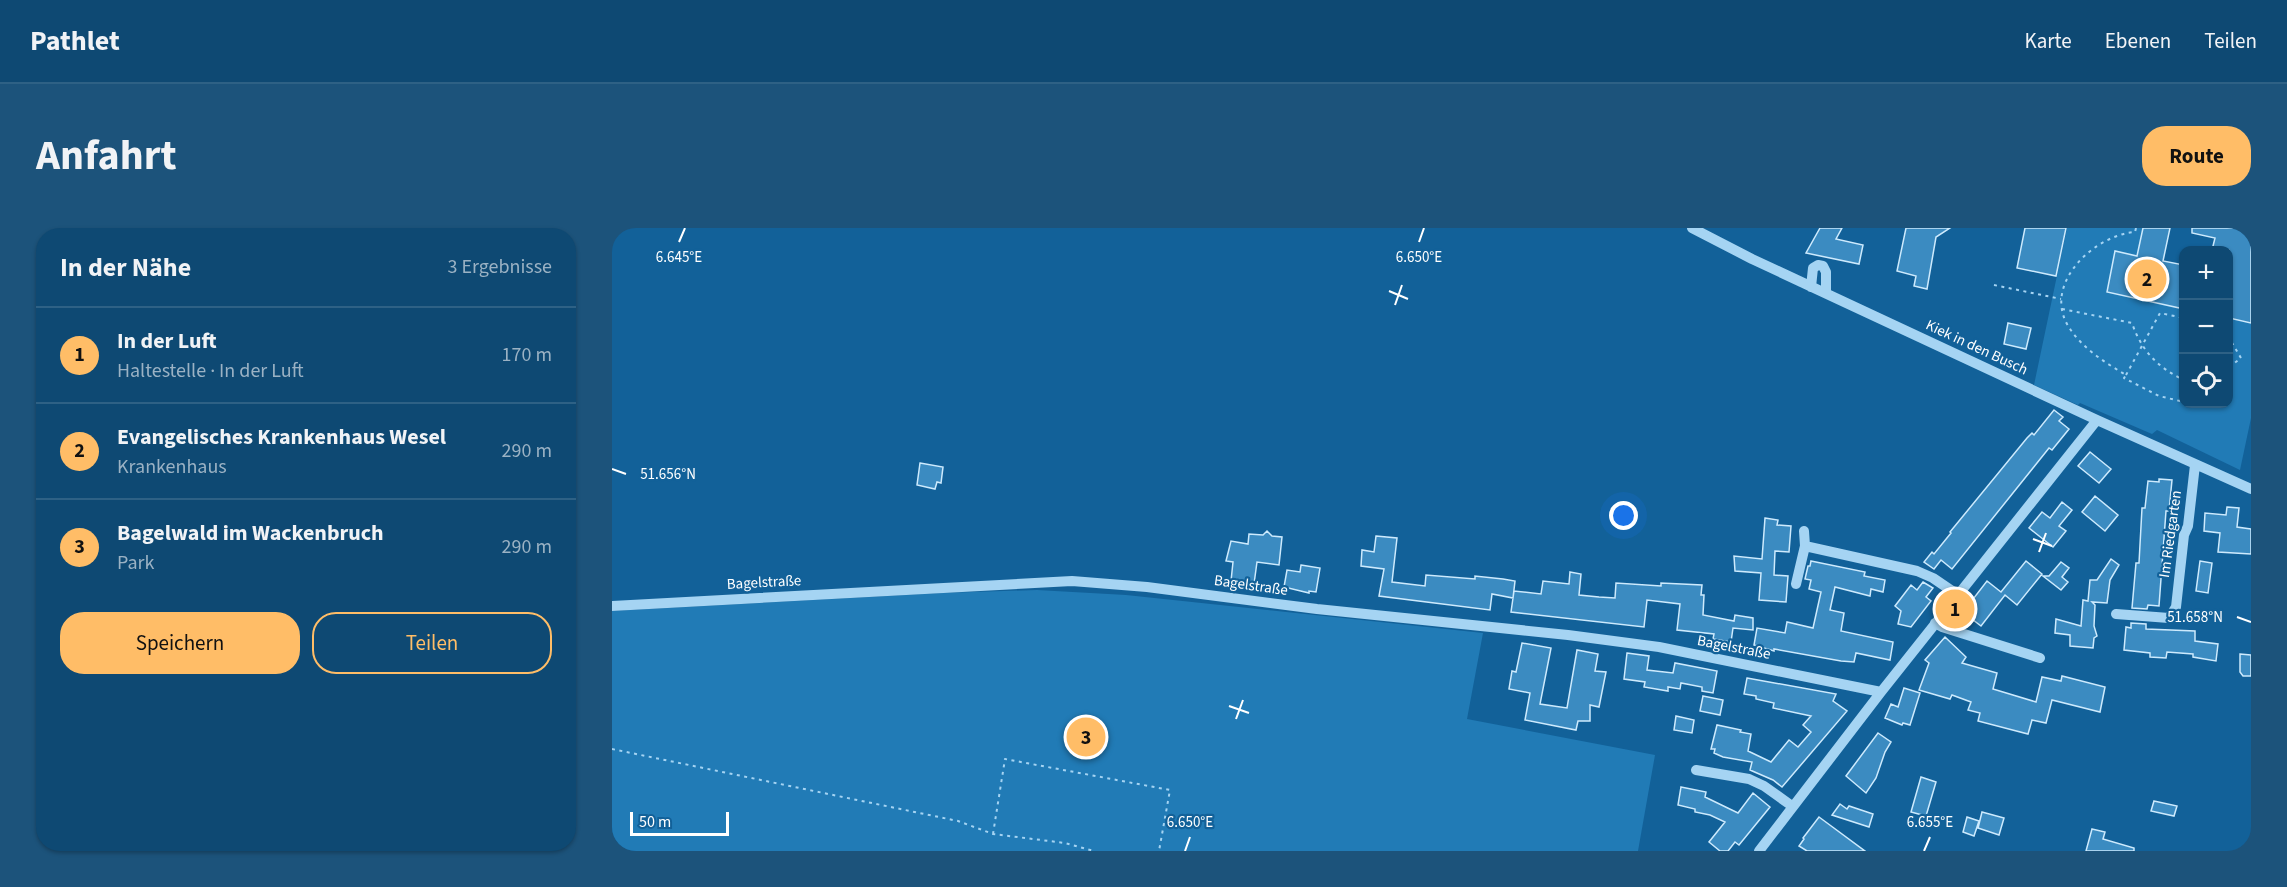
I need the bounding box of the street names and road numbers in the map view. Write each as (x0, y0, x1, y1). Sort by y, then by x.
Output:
street label: Kiek in den Busch (1922, 315, 2031, 380)
street label: Im Riedgarten (2154, 489, 2187, 579)
street label: Bagelstraße (726, 570, 802, 595)
street label: Bagelstraße (1213, 570, 1289, 601)
street label: Bagelstraße (1695, 630, 1772, 665)

